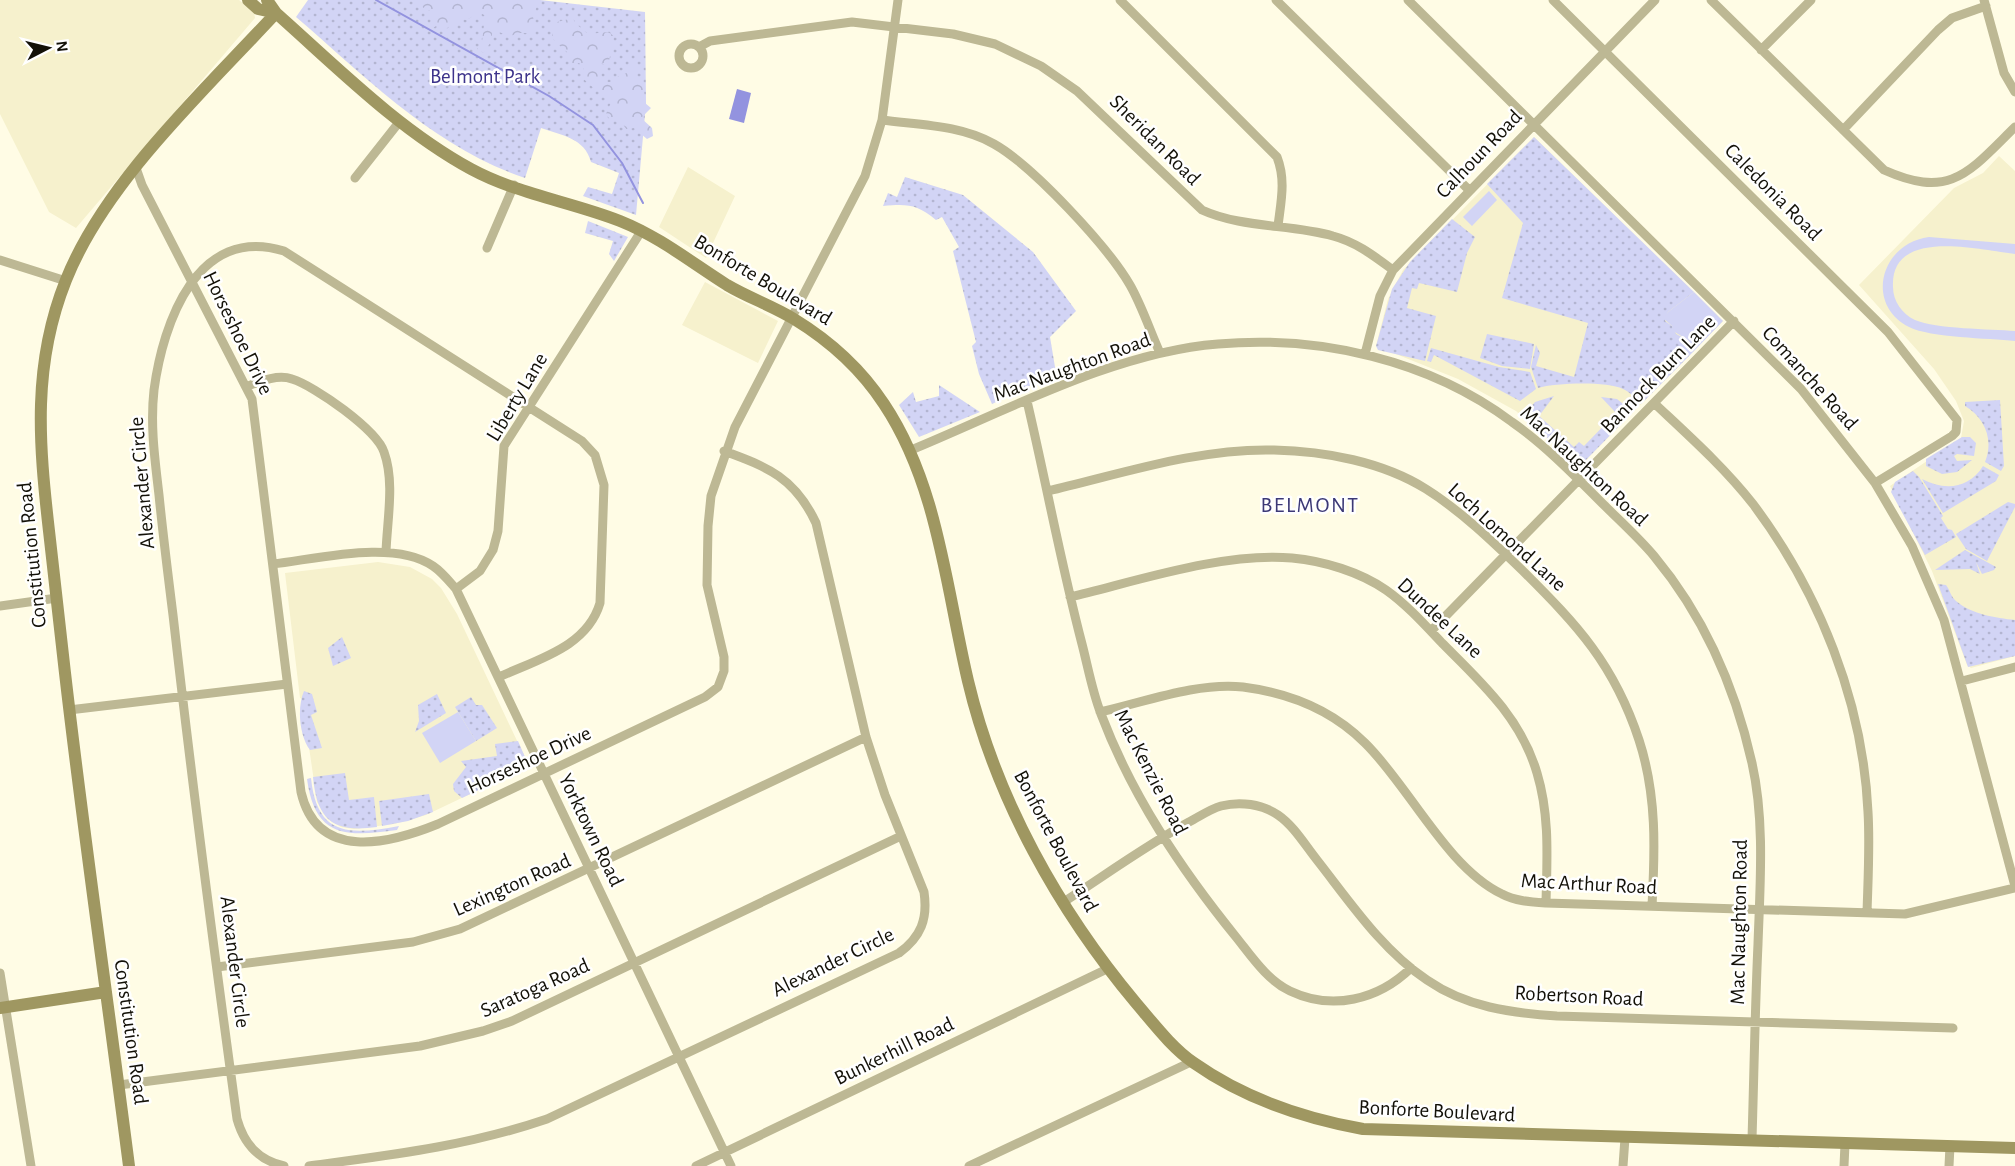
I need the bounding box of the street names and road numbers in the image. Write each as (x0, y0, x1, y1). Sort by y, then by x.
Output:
street label: Sheridan Road (1106, 91, 1204, 189)
street label: Calhoun Road (1432, 106, 1526, 202)
street label: Caledonia Road (1721, 140, 1826, 245)
street label: Bonforte Boulevard (690, 231, 836, 329)
street label: Horseshoe Drive (199, 268, 277, 398)
street label: Bannock Burn Lane (1597, 311, 1719, 437)
street label: Comanche Road (1758, 322, 1862, 434)
street label: Mac Naughton Road (991, 329, 1154, 405)
street label: Liberty Lane (483, 349, 551, 445)
street label: Mac Naughton Road (1516, 402, 1652, 530)
street label: Alexander Circle (126, 416, 158, 550)
street label: Loch Lomond Lane (1444, 479, 1570, 595)
street label: Constitution Road (14, 481, 50, 629)
street label: Dundee Lane (1394, 574, 1486, 662)
street label: Mac Kenzie Road (1110, 706, 1192, 838)
street label: Horseshoe Drive (464, 722, 594, 798)
street label: Bonforte Boulevard (1010, 767, 1102, 915)
street label: Yorktown Road (555, 770, 627, 890)
street label: Mac Naughton Road (1727, 839, 1751, 1005)
street label: Lexington Road (450, 850, 574, 920)
street label: Mac Arthur Road (1520, 870, 1658, 898)
street label: Alexander Circle (216, 895, 254, 1029)
street label: Alexander Circle (769, 924, 897, 1000)
street label: Saratoga Road (477, 955, 593, 1021)
street label: Constitution Road (110, 958, 152, 1106)
street label: Robertson Road (1514, 982, 1644, 1010)
street label: Bunkerhill Road (831, 1013, 957, 1089)
street label: Bonforte Boulevard (1358, 1096, 1516, 1126)

